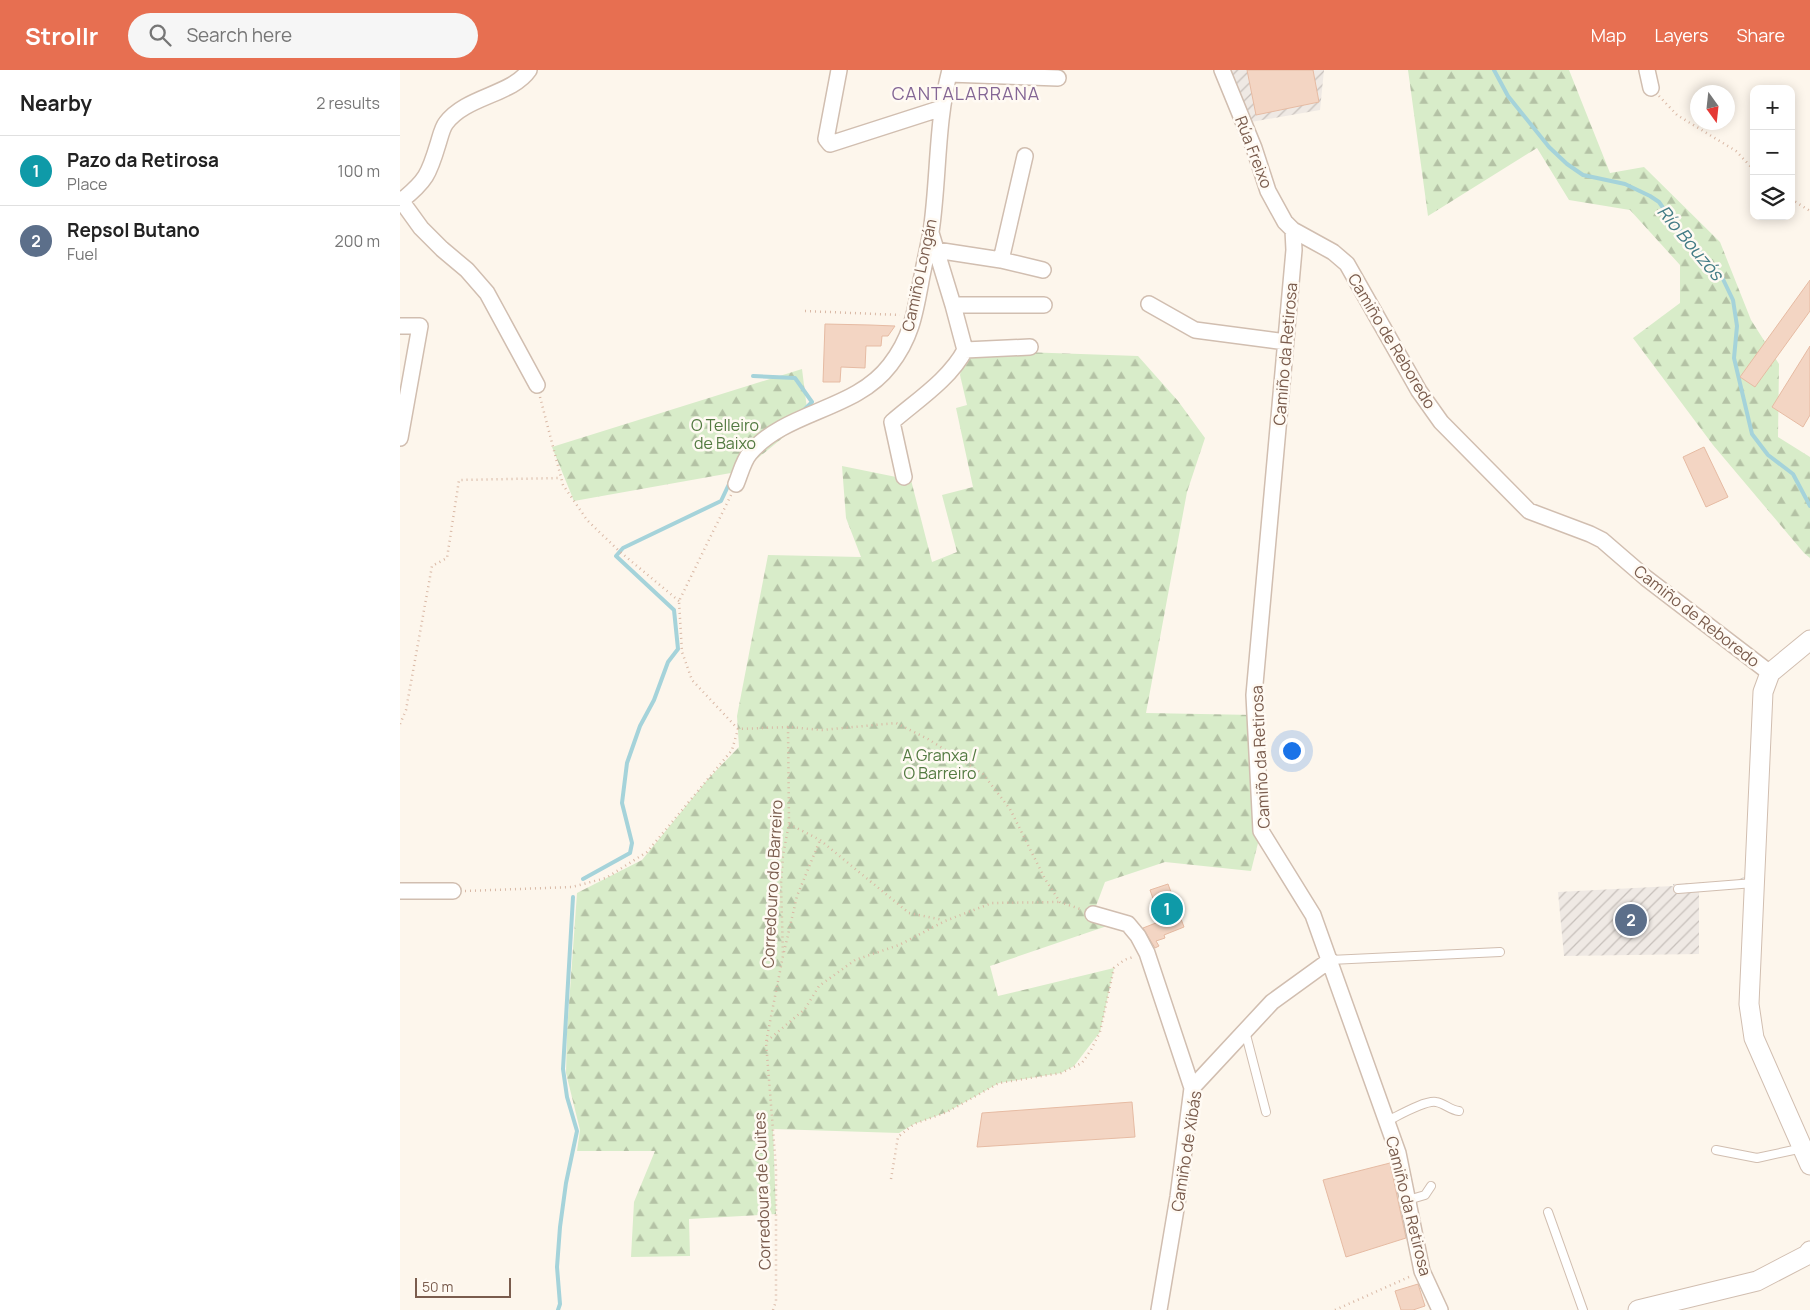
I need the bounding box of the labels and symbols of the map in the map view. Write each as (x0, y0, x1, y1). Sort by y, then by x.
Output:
district label: CANTALARRANA (892, 81, 1040, 105)
north arrow (1690, 85, 1735, 130)
street label: Rúa Freixo (1230, 113, 1278, 191)
water label: Río Bouzós (1652, 200, 1730, 286)
street label: Camiño Longán (896, 217, 942, 333)
street label: Camiño de Reboredo (1343, 269, 1441, 413)
street label: Camiño da Retirosa (1268, 282, 1302, 426)
park label: O Telleiro de Baixo (691, 414, 759, 454)
street label: Camiño de Reboredo (1630, 560, 1764, 672)
street label: Camiño da Retirosa (1245, 685, 1275, 829)
your location (1279, 738, 1305, 764)
park label: A Granxa / O Barreiro (903, 744, 977, 784)
street label: Corredouro do Barreiro (757, 799, 787, 969)
pin: 1 (1151, 890, 1183, 928)
pin: 2 (1615, 901, 1647, 939)
street label: Camiño de Xibás (1166, 1089, 1206, 1213)
street label: Corredoura de Cuites (748, 1112, 776, 1270)
street label: Camiño da Retirosa (1381, 1134, 1437, 1278)
scale bar (415, 1275, 511, 1298)

